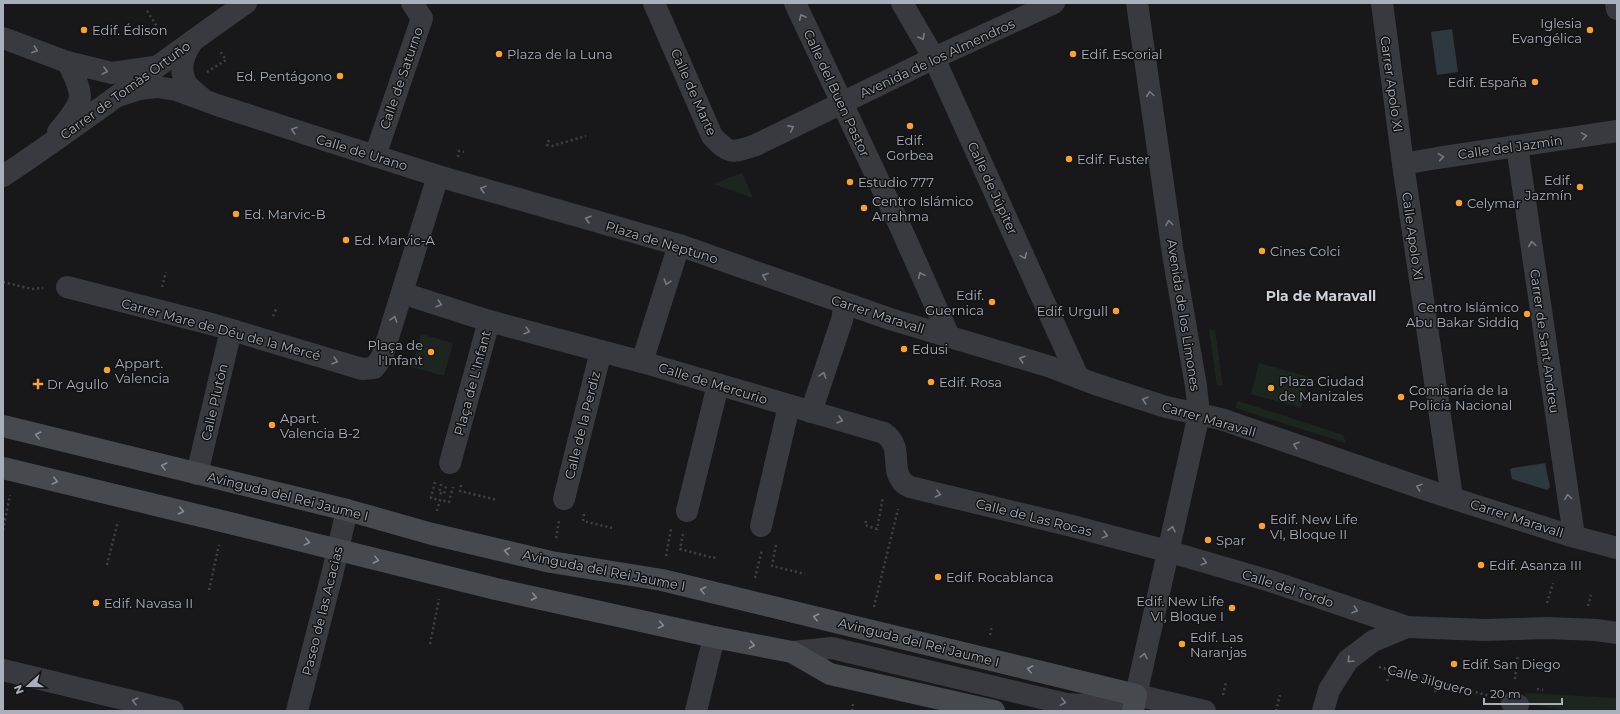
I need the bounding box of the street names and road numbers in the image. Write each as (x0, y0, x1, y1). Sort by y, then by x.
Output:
street label: Avenida de los Almendros (857, 15, 1017, 101)
street label: Calle de Saturno (376, 25, 426, 131)
street label: Calle del Buen Pastor (800, 27, 874, 159)
street label: Carrer Apolo XI (1377, 35, 1407, 133)
street label: Carrer de Tomàs Ortuño (57, 37, 193, 143)
street label: Calle de Marte (668, 46, 720, 138)
street label: Calle de Urano (314, 131, 410, 173)
street label: Calle del Jazmin (1457, 132, 1563, 162)
street label: Calle de Júpiter (964, 139, 1022, 237)
street label: Calle Apolo XI (1399, 191, 1427, 281)
street label: Plaza de Neptuno (604, 217, 720, 267)
street label: Avenida de los Limones (1164, 238, 1204, 392)
street label: Carrer de Sant Andreu (1527, 268, 1563, 414)
street label: Carrer Maravall (829, 291, 927, 337)
street label: Carrer Mare de Déu de la Mercé (120, 295, 323, 363)
street label: Plaça de L'Infant (450, 329, 494, 437)
street label: Calle de Mercurio (657, 359, 769, 407)
street label: Calle Plutón (197, 362, 231, 442)
street label: Calle de la Perdiz (561, 369, 603, 481)
street label: Carrer Maravall (1160, 398, 1258, 440)
street label: Avinguda del Rei Jaume I (206, 468, 370, 524)
street label: Calle de Las Rocas (974, 495, 1094, 539)
street label: Carrer Maravall (1468, 495, 1566, 541)
street label: Paseo de las Acacias (298, 545, 346, 677)
street label: Avinguda del Rei Jaume I (521, 546, 687, 594)
street label: Calle del Tordo (1240, 566, 1336, 610)
street label: Avinguda del Rei Jaume I (837, 614, 1001, 670)
street label: Calle Jilguero (1386, 661, 1474, 699)

